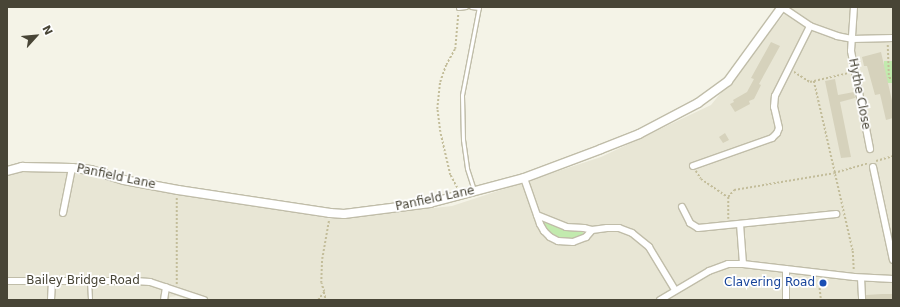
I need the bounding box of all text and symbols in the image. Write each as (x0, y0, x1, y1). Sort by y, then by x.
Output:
north arrow (16, 16, 56, 56)
text: N (39, 23, 55, 37)
street label: Hythe Close (845, 57, 873, 131)
street label: Panfield Lane (75, 162, 157, 192)
street label: Panfield Lane (394, 184, 476, 214)
street label: Bailey Bridge Road (26, 274, 140, 288)
place label: Clavering Road (724, 276, 815, 290)
marker: Clavering Road (818, 278, 828, 288)

